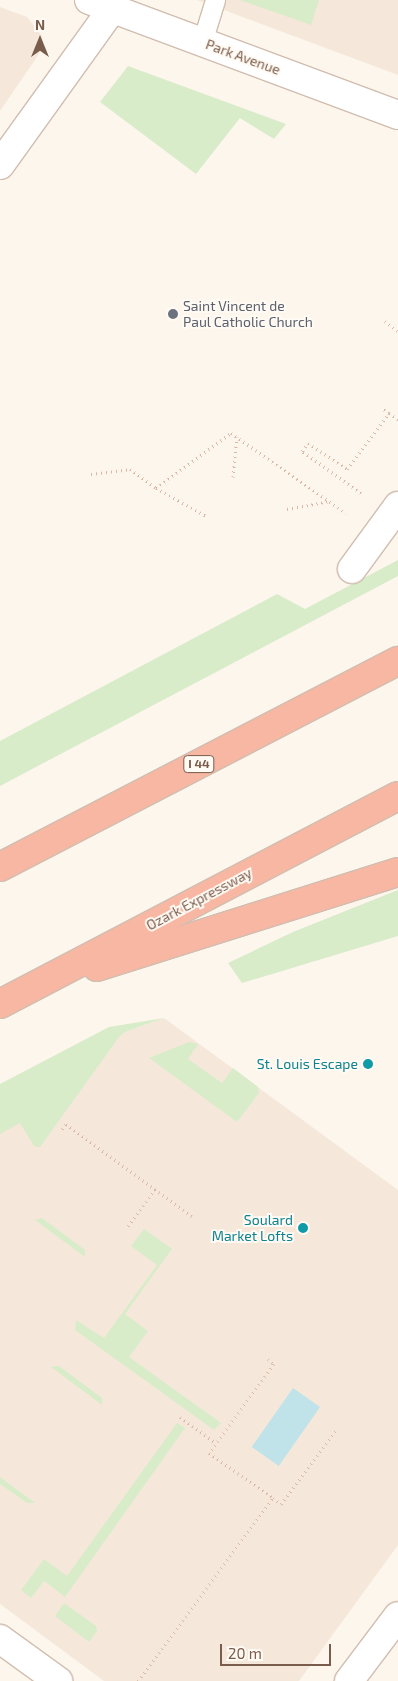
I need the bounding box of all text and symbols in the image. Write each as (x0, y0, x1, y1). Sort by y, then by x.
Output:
north arrow (15, 15, 65, 65)
text: N (35, 16, 45, 33)
street label: Park Avenue (203, 36, 283, 78)
place label: Saint Vincent de Paul Catholic Church (183, 298, 313, 331)
marker: Saint Vincent de Paul Catholic Church (167, 308, 179, 320)
road number: I 44 (183, 754, 215, 774)
street label: Ozark Expressway (143, 864, 255, 934)
place label: St. Louis Escape (257, 1056, 358, 1072)
marker: St. Louis Escape (362, 1058, 374, 1070)
place label: Soulard Market Lofts (212, 1212, 293, 1244)
marker: Soulard Market Lofts (297, 1222, 309, 1234)
scale bar (223, 1634, 334, 1666)
text: 20 m (228, 1644, 262, 1662)

